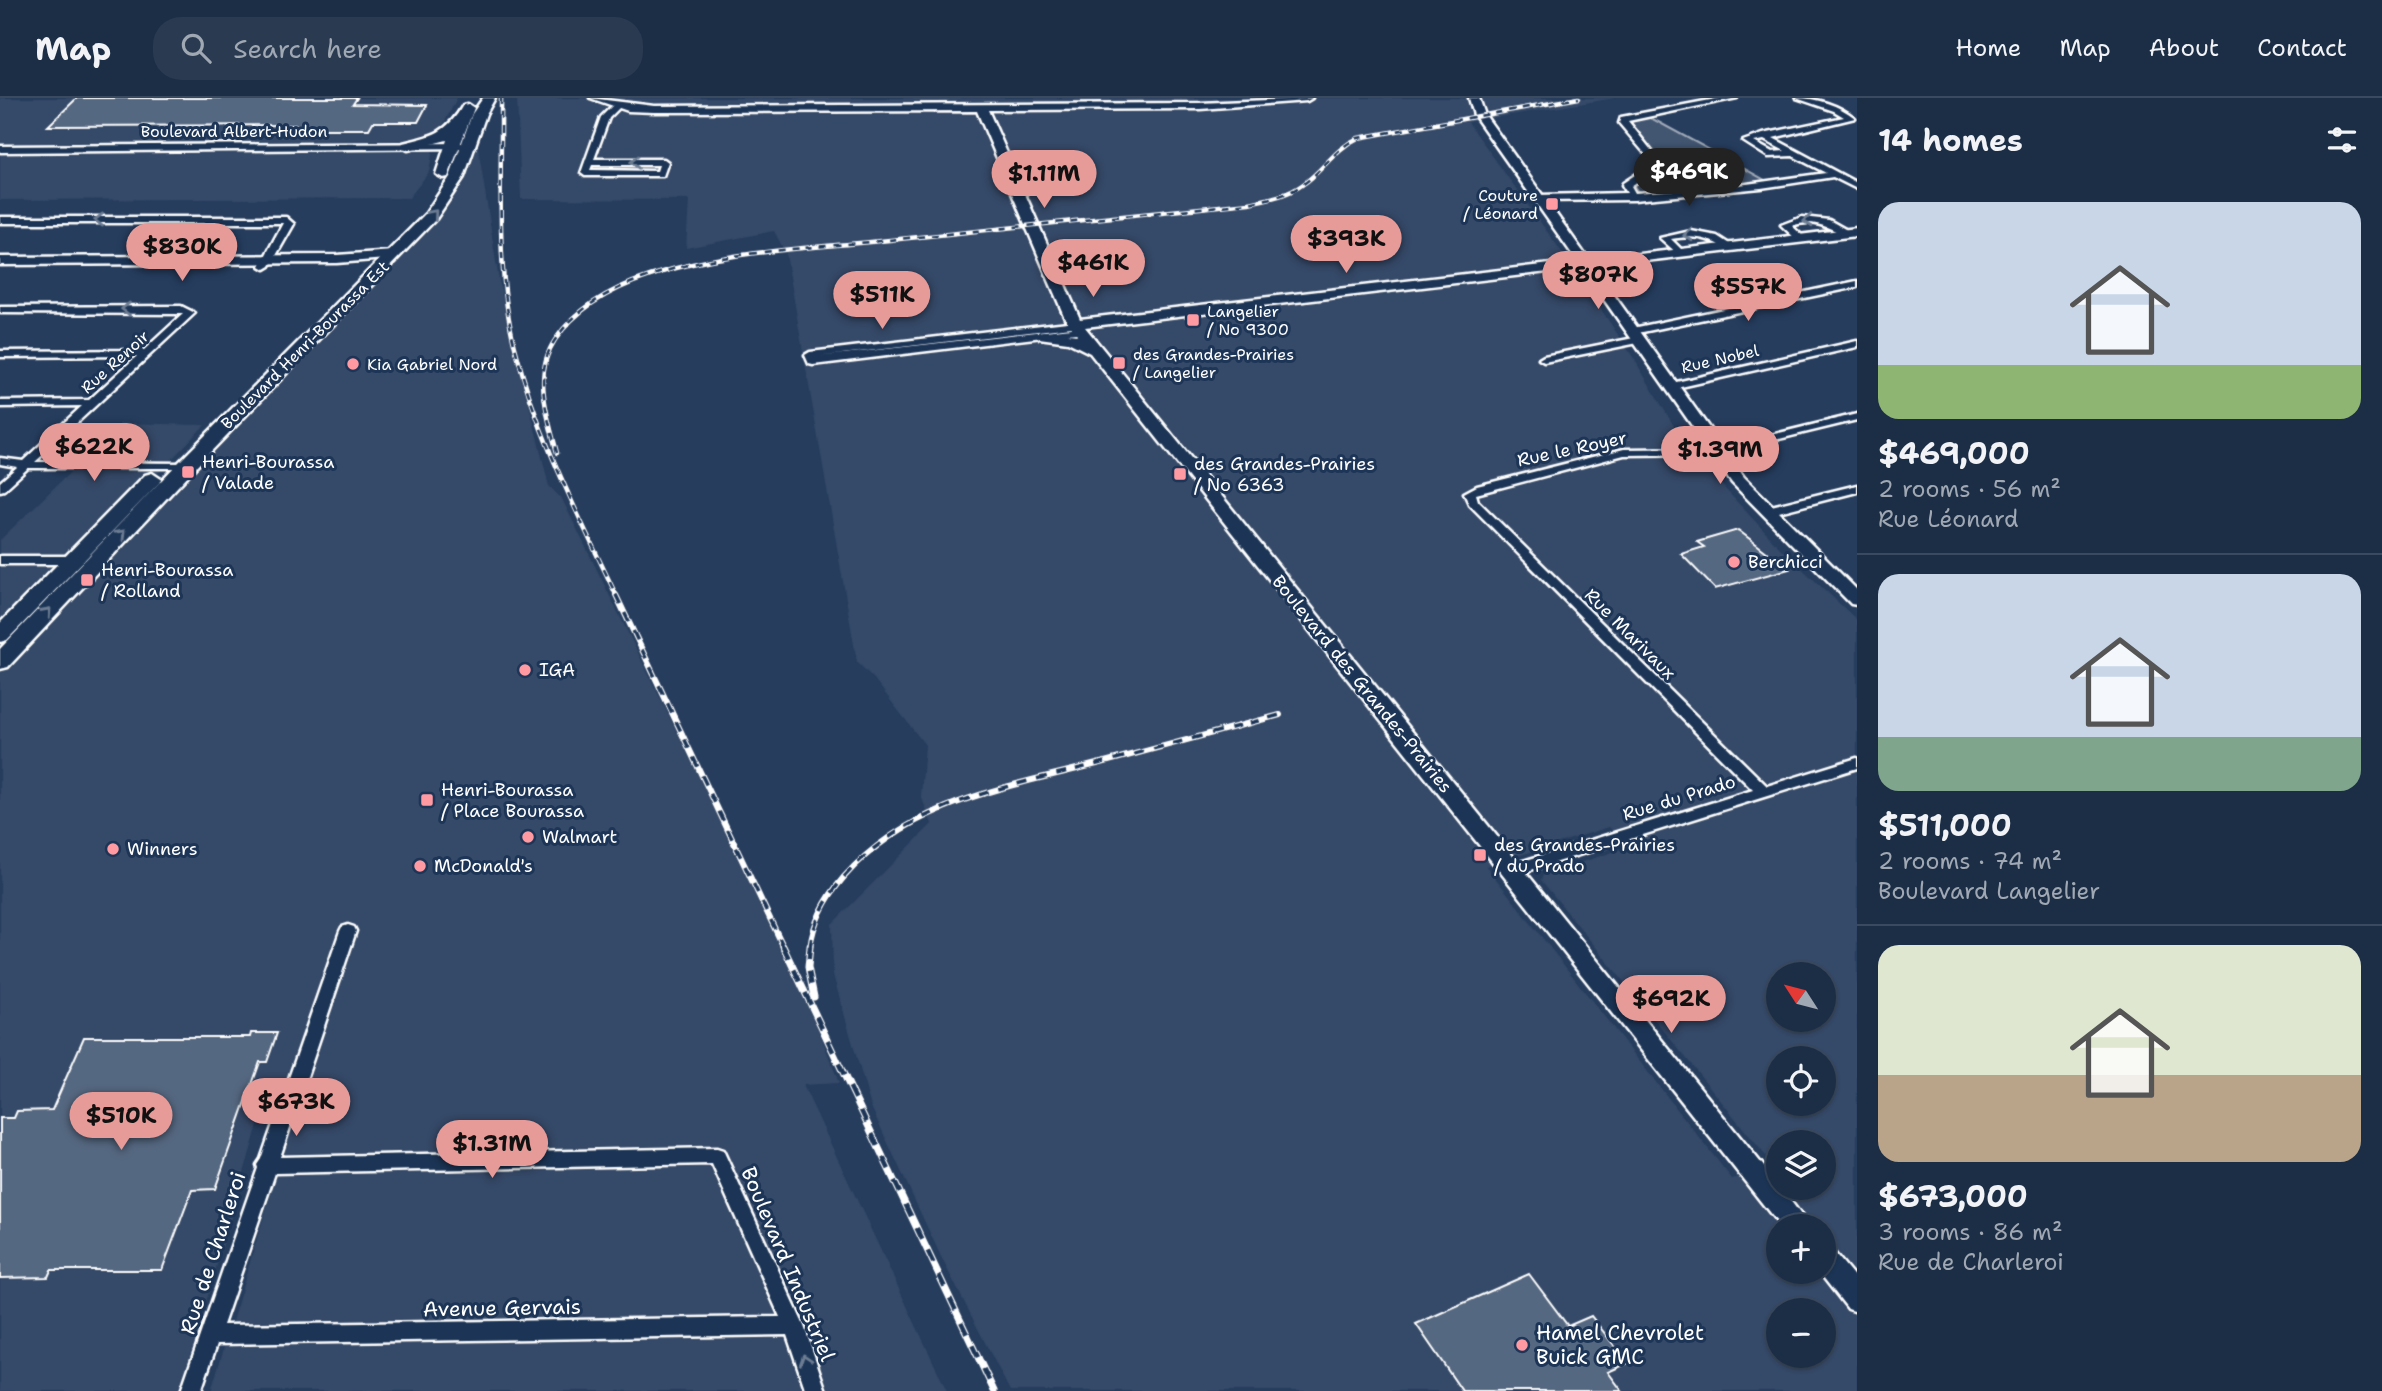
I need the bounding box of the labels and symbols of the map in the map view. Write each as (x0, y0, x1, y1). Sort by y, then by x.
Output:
street label: Boulevard Albert-Hudon (141, 121, 327, 142)
pin: $469K (1640, 148, 1738, 208)
pin: $1.11M (987, 150, 1101, 210)
one-way arrow (629, 154, 639, 170)
place label: Couture / Léonard (1463, 185, 1538, 224)
marker: Couture / Léonard (1544, 196, 1560, 212)
one-way arrow (425, 209, 437, 222)
one-way arrow (94, 212, 104, 228)
one-way arrow (1802, 213, 1813, 228)
pin: $393K (1297, 216, 1395, 275)
pin: $830K (133, 223, 231, 283)
one-way arrow (1682, 227, 1694, 242)
pin: $461K (1044, 240, 1142, 299)
pin: $807K (1549, 252, 1647, 311)
street label: Boulevard Henri-Bourassa Est (216, 256, 394, 434)
pin: $557K (1699, 264, 1797, 323)
pin: $511K (833, 272, 931, 331)
one-way arrow (120, 301, 131, 317)
place label: Langelier / No 9300 (1207, 301, 1289, 340)
marker: Langelier / No 9300 (1185, 312, 1201, 328)
street label: Rue Renoir (76, 326, 154, 398)
street label: Rue Nobel (1679, 340, 1761, 378)
place label: des Grandes-Prairies / Langelier (1133, 344, 1294, 383)
place label: Kia Gabriel Nord (367, 354, 497, 375)
marker: des Grandes-Prairies / Langelier (1111, 355, 1127, 371)
marker: Kia Gabriel Nord (345, 356, 361, 372)
pin: $622K (45, 424, 143, 483)
street label: Rue le Royer (1515, 426, 1629, 472)
pin: $1.39M (1663, 426, 1777, 486)
place label: Henri-Bourassa / Valade (202, 450, 334, 495)
place label: des Grandes-Prairies / No 6363 (1194, 452, 1375, 497)
marker: Henri-Bourassa / Valade (180, 464, 196, 480)
marker: des Grandes-Prairies / No 6363 (1172, 466, 1188, 482)
one-way arrow (112, 529, 125, 542)
place label: Berchicci (1748, 550, 1823, 574)
marker: Berchicci (1726, 554, 1742, 570)
place label: Henri-Bourassa / Rolland (101, 558, 233, 603)
street label: Boulevard des Grandes-Prairies (1267, 570, 1457, 798)
marker: Henri-Bourassa / Rolland (79, 572, 95, 588)
street label: Rue Marivaux (1579, 583, 1681, 685)
one-way arrow (39, 607, 51, 620)
place label: IGA (539, 658, 575, 682)
marker: IGA (517, 662, 533, 678)
street label: Rue du Prado (1620, 769, 1738, 827)
place label: Henri-Bourassa / Place Bourassa (441, 778, 584, 823)
marker: Henri-Bourassa / Place Bourassa (419, 792, 435, 808)
place label: Walmart (542, 825, 617, 849)
marker: Walmart (520, 829, 536, 845)
place label: des Grandes-Prairies / du Prado (1494, 833, 1675, 878)
place label: Winners (127, 837, 198, 861)
marker: Winners (105, 841, 121, 857)
marker: des Grandes-Prairies / du Prado (1472, 847, 1488, 863)
place label: McDonald's (434, 854, 533, 878)
marker: McDonald's (412, 858, 428, 874)
north arrow (1766, 962, 1836, 1032)
pin: $692K (1622, 976, 1720, 1035)
pin: $673K (247, 1079, 345, 1138)
pin: $510K (72, 1093, 170, 1152)
pin: $1.31M (435, 1121, 549, 1180)
street label: Boulevard Industriel (734, 1163, 842, 1366)
street label: Rue de Charleroi (173, 1168, 253, 1338)
street label: Avenue Gervais (423, 1293, 581, 1323)
place label: Hamel Chevrolet Buick GMC (1536, 1319, 1704, 1371)
marker: Hamel Chevrolet Buick GMC (1514, 1337, 1530, 1353)
one-way arrow (799, 1353, 813, 1365)

